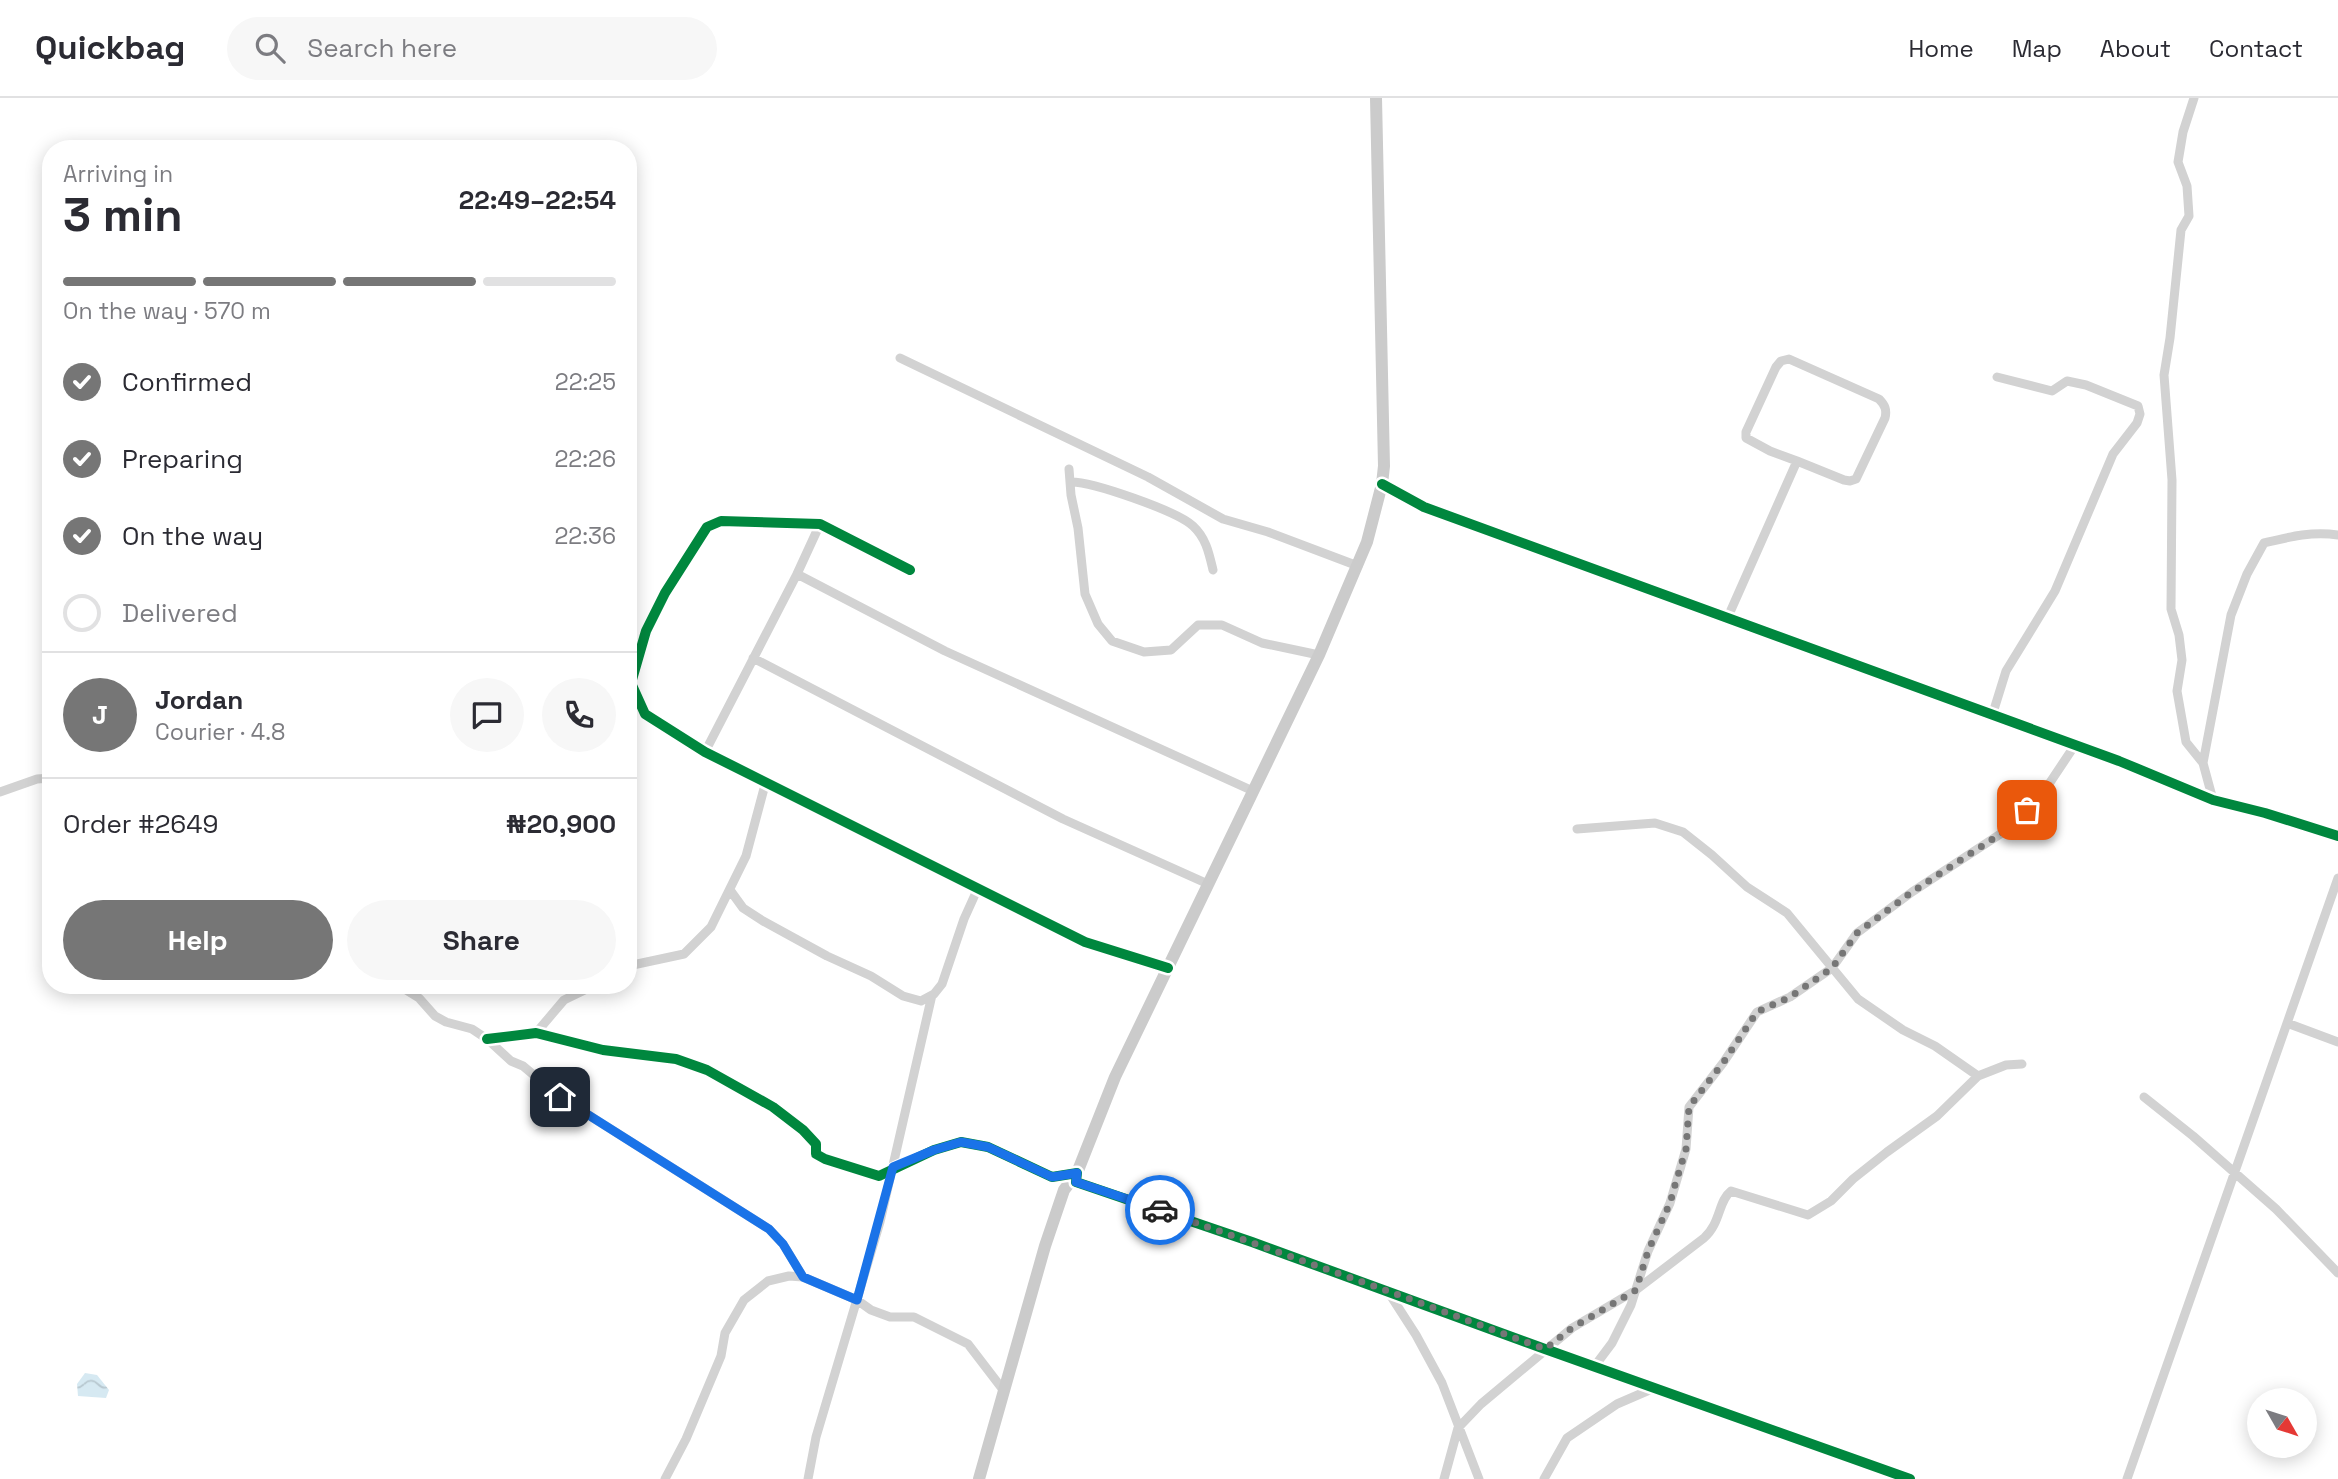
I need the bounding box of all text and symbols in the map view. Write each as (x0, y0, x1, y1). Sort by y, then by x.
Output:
search box (227, 17, 717, 80)
text: Quickbag (35, 27, 185, 69)
icon: search (251, 29, 289, 67)
text: Search here (307, 31, 457, 65)
text: Home (1908, 33, 1974, 64)
text: Map (2012, 33, 2062, 64)
text: About (2100, 33, 2171, 64)
text: Contact (2209, 33, 2303, 64)
text: Arriving in (63, 159, 173, 189)
text: 22:49–22:54 (459, 183, 616, 217)
text: 3 min (63, 186, 183, 244)
text: On the way · 570 m (63, 296, 271, 326)
icon: check (63, 363, 101, 401)
text: Confirmed (122, 365, 252, 399)
text: 22:25 (555, 367, 616, 397)
icon: check (63, 440, 101, 478)
text: Preparing (122, 442, 243, 476)
text: 22:26 (554, 444, 616, 474)
icon: check (63, 517, 101, 555)
text: On the way (122, 519, 263, 553)
text: 22:36 (554, 521, 616, 551)
text: Delivered (122, 596, 238, 630)
button: chat (450, 678, 524, 752)
button: phone (542, 678, 616, 752)
text: Jordan (155, 683, 243, 717)
text: J (92, 698, 108, 732)
text: Courier · 4.8 (155, 717, 285, 747)
pin (1997, 780, 2057, 840)
icon: bag (2008, 791, 2046, 829)
text: Order #2649 (63, 807, 218, 841)
text: ₦20,900 (506, 807, 616, 841)
button: Help (63, 900, 333, 980)
button: Share (347, 900, 616, 980)
pin (530, 1067, 590, 1127)
icon: home (541, 1078, 579, 1116)
courier (1125, 1175, 1195, 1245)
icon: car (1141, 1191, 1179, 1229)
north arrow (2247, 1388, 2317, 1458)
map controls (2247, 1388, 2317, 1458)

